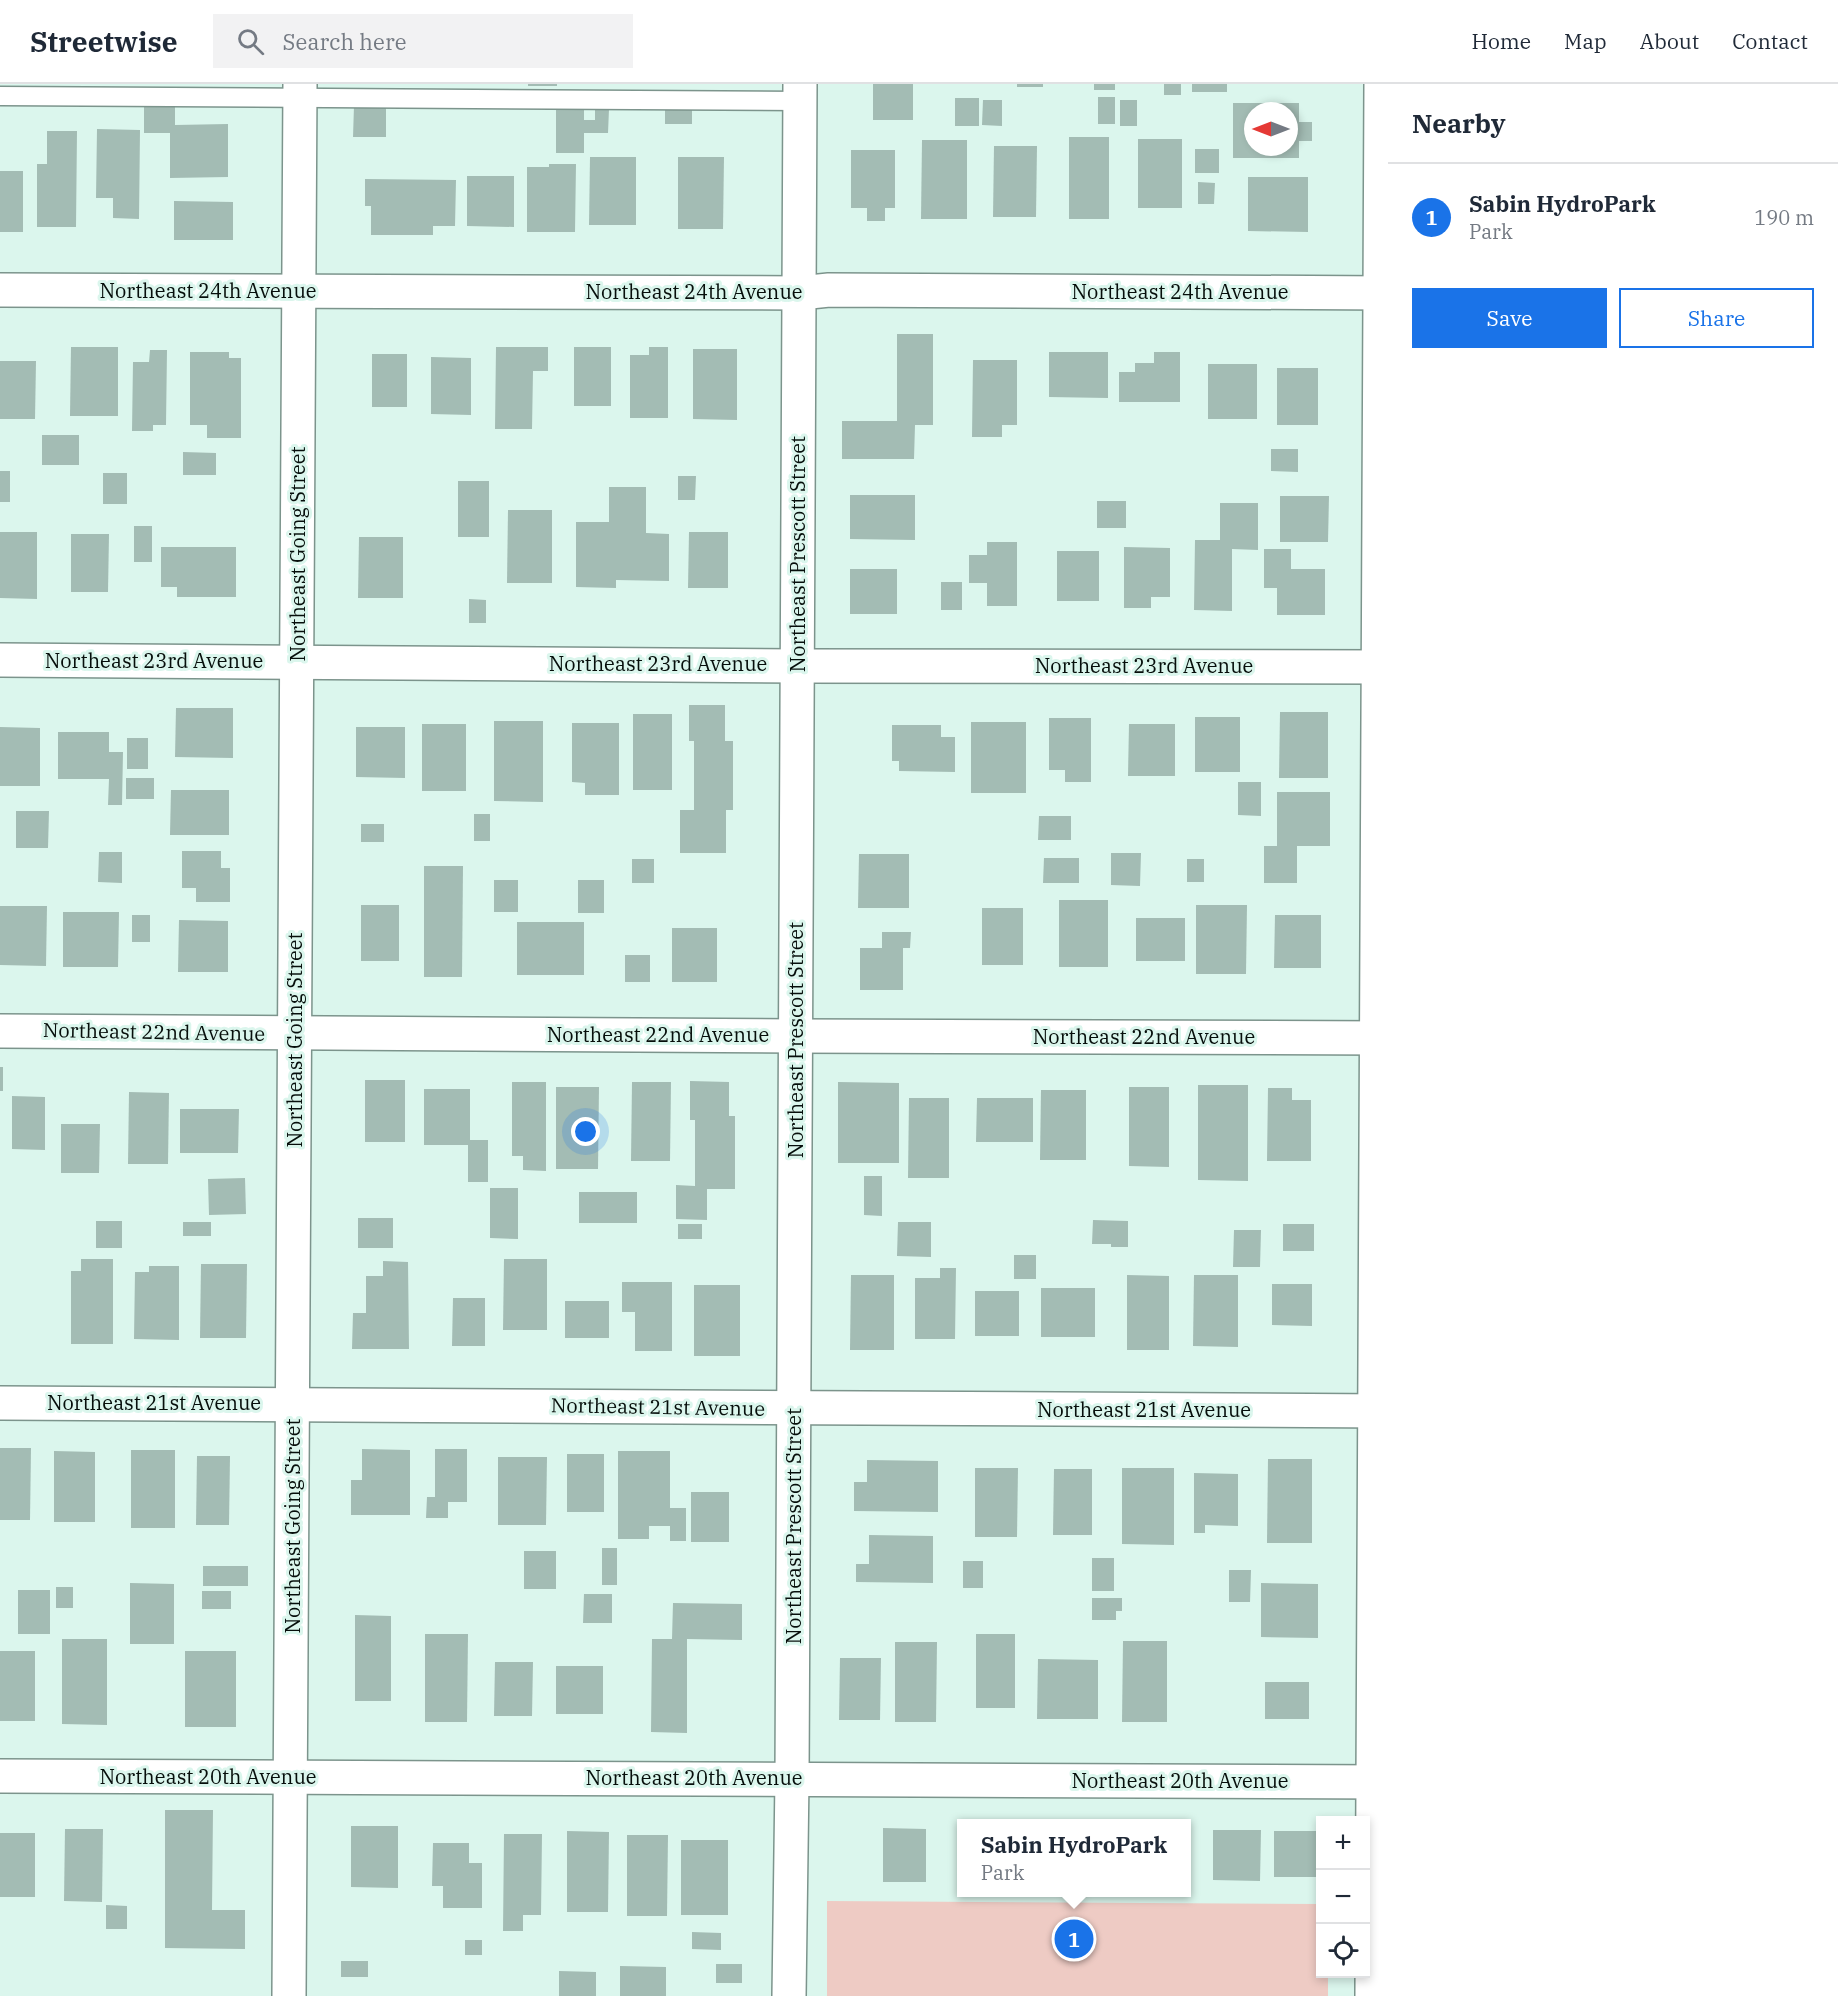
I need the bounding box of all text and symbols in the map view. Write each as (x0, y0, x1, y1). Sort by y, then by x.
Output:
search box (213, 14, 633, 68)
text: Streetwise (30, 23, 177, 60)
icon: search (234, 25, 267, 58)
text: Search here (282, 27, 406, 56)
text: Home (1471, 27, 1531, 55)
text: Map (1564, 27, 1607, 55)
text: About (1640, 27, 1699, 55)
text: Contact (1732, 27, 1808, 55)
north arrow (1244, 102, 1298, 156)
text: Nearby (1412, 106, 1506, 140)
text: Sabin HydroPark (1469, 189, 1656, 218)
text: 1 (1426, 204, 1438, 231)
text: 190 m (1754, 204, 1814, 231)
text: Park (1469, 218, 1513, 245)
street label: Northeast 24th Avenue (100, 277, 316, 304)
street label: Northeast 24th Avenue (586, 278, 802, 305)
street label: Northeast 24th Avenue (1072, 278, 1288, 305)
button: Save (1412, 288, 1607, 348)
button: Share (1619, 288, 1814, 348)
street label: Northeast Prescott Street (784, 436, 811, 672)
street label: Northeast Going Street (284, 447, 311, 661)
street label: Northeast 23rd Avenue (45, 647, 263, 674)
street label: Northeast 23rd Avenue (549, 650, 767, 677)
street label: Northeast 23rd Avenue (1035, 652, 1253, 679)
street label: Northeast Prescott Street (782, 922, 809, 1158)
street label: Northeast Going Street (281, 933, 308, 1147)
street label: Northeast 22nd Avenue (43, 1016, 265, 1047)
street label: Northeast 22nd Avenue (547, 1021, 769, 1048)
street label: Northeast 22nd Avenue (1033, 1023, 1255, 1050)
your location (571, 1117, 600, 1146)
street label: Northeast 21st Avenue (47, 1389, 261, 1416)
street label: Northeast 21st Avenue (551, 1391, 765, 1422)
street label: Northeast 21st Avenue (1037, 1396, 1251, 1423)
street label: Northeast Prescott Street (780, 1408, 807, 1644)
street label: Northeast Going Street (279, 1419, 306, 1633)
street label: Northeast 20th Avenue (100, 1763, 316, 1790)
street label: Northeast 20th Avenue (586, 1764, 802, 1791)
street label: Northeast 20th Avenue (1072, 1767, 1288, 1794)
map controls (1316, 1816, 1370, 1978)
button: + (1316, 1816, 1370, 1870)
popup (957, 1819, 1191, 1897)
text: Sabin HydroPark (981, 1830, 1167, 1859)
text: Park (981, 1859, 1024, 1886)
button: − (1316, 1870, 1370, 1924)
pin: 1 (1054, 1916, 1094, 1962)
button: locate (1316, 1924, 1370, 1978)

